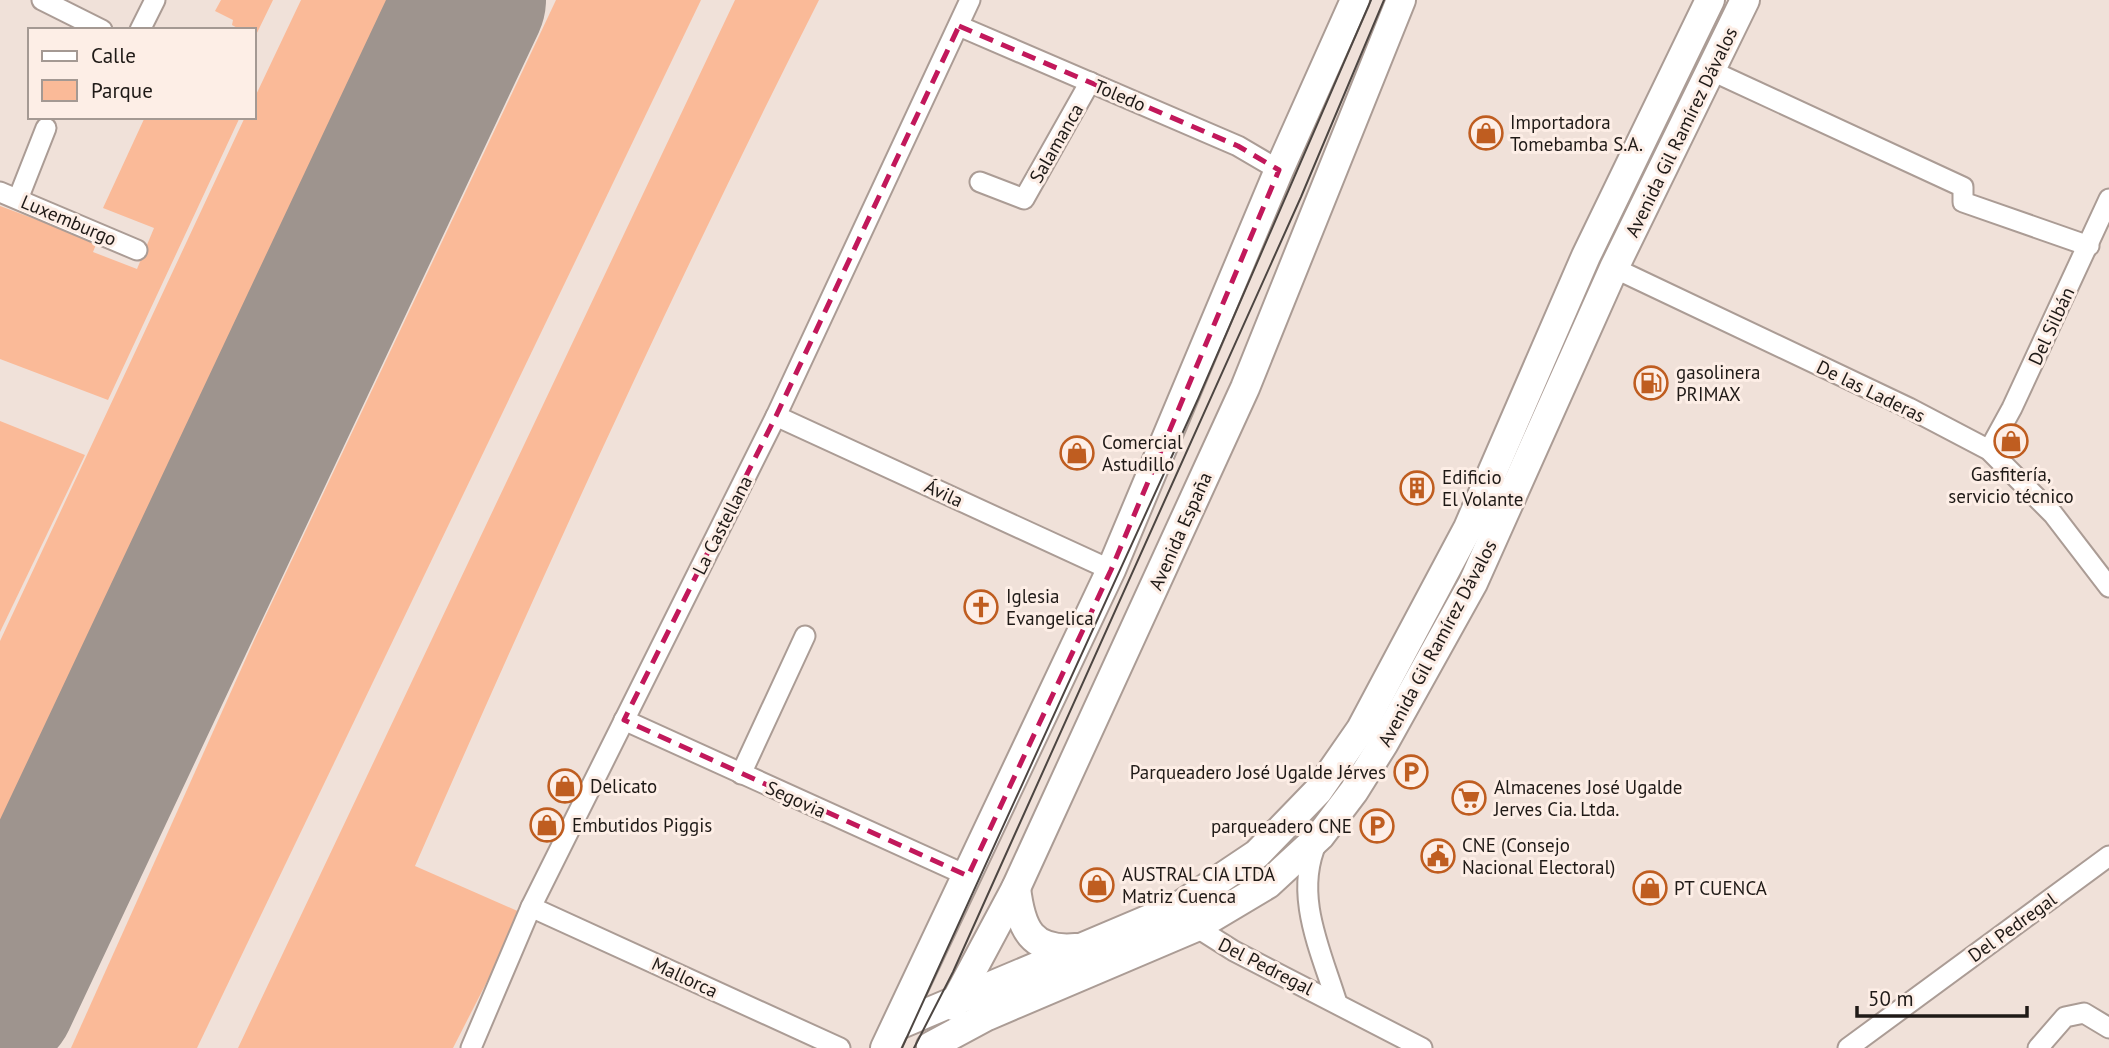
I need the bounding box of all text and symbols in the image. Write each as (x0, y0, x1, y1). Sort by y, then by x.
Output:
street label: Avenida Gil Ramírez Dávalos (1620, 23, 1742, 241)
legend (28, 28, 256, 119)
text: Calle (91, 42, 136, 69)
street label: Toledo (1091, 73, 1149, 117)
text: Parque (91, 77, 153, 104)
street label: Salamanca (1024, 99, 1088, 187)
place label: Importadora Tomebamba S.A. (1510, 110, 1643, 156)
shop icon: Importadora Tomebamba S.A. (1467, 114, 1505, 152)
street label: Luxemburgo (18, 189, 120, 251)
street label: Del Silbán (2022, 283, 2080, 369)
street label: De las Laderas (1813, 354, 1929, 428)
place label: gasolinera PRIMAX (1676, 360, 1760, 406)
fuel station icon: gasolinera PRIMAX (1632, 364, 1670, 402)
shop icon: Gasfitería, servicio técnico (1992, 422, 2030, 460)
place label: Comercial Astudillo (1102, 430, 1183, 476)
shop icon: Comercial Astudillo (1058, 434, 1096, 472)
place label: Gasfitería, servicio técnico (1948, 462, 2074, 508)
place label: Edificio El Volante (1442, 465, 1523, 511)
street label: Avenida España (1143, 468, 1217, 594)
building icon: Edificio El Volante (1398, 469, 1436, 507)
street label: La Castellana (687, 471, 757, 579)
street label: Ávila (921, 474, 967, 512)
street label: Avenida Gil Ramírez Dávalos (1372, 536, 1502, 750)
place label: Iglesia Evangelica (1006, 584, 1094, 630)
church icon: Iglesia Evangelica (962, 588, 1000, 626)
parking icon: Parqueadero José Ugalde Jérves (1392, 753, 1430, 791)
place label: Parqueadero José Ugalde Jérves (1130, 760, 1386, 784)
shop icon: Delicato (546, 767, 584, 805)
place label: Delicato (590, 774, 657, 798)
street label: Segovia (762, 775, 830, 823)
place label: Almacenes José Ugalde Jerves Cia. Ltda. (1493, 775, 1682, 821)
supermarket icon: Almacenes José Ugalde Jerves Cia. Ltda. (1450, 779, 1488, 817)
shop icon: Embutidos Piggis (528, 806, 566, 844)
parking icon: parqueadero CNE (1358, 807, 1396, 845)
place label: Embutidos Piggis (572, 813, 712, 837)
place label: parqueadero CNE (1211, 814, 1352, 838)
place label: CNE (Consejo Nacional Electoral) (1462, 833, 1615, 879)
public building icon: CNE (Consejo Nacional Electoral) (1419, 837, 1457, 875)
place label: AUSTRAL CIA LTDA Matriz Cuenca (1122, 862, 1275, 908)
shop icon: AUSTRAL CIA LTDA Matriz Cuenca (1078, 866, 1116, 904)
shop icon: PT CUENCA (1631, 869, 1669, 907)
place label: PT CUENCA (1674, 876, 1767, 900)
street label: Del Pedregal (1963, 887, 2061, 967)
street label: Del Pedregal (1214, 932, 1318, 1000)
street label: Mallorca (648, 951, 722, 1003)
scale bar (1857, 974, 2027, 1018)
text: 50 m (1868, 985, 1914, 1012)

